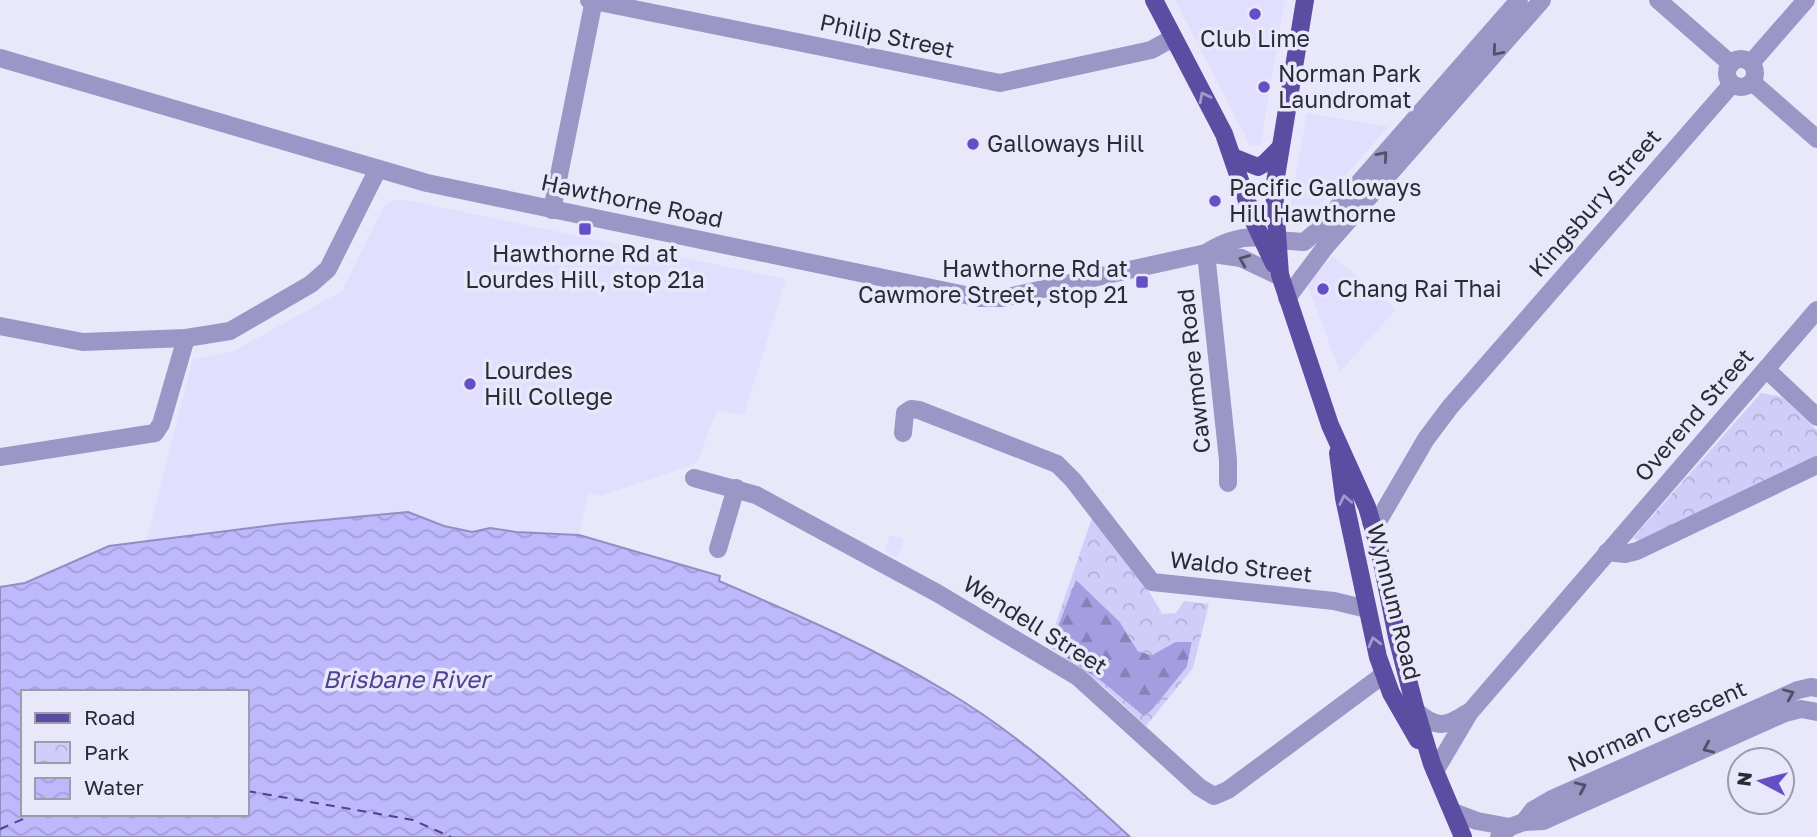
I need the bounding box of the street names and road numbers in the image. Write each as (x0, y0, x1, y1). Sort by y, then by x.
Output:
street label: Philip Street (817, 7, 957, 63)
street label: Kingsbury Street (1522, 123, 1666, 282)
street label: Hawthorne Road (539, 167, 726, 233)
street label: Cawmore Road (1170, 287, 1216, 455)
street label: Overend Street (1628, 342, 1759, 487)
street label: Wynnum Road (1362, 521, 1428, 683)
street label: Waldo Street (1169, 545, 1314, 587)
street label: Wendell Street (958, 569, 1113, 680)
street label: Norman Crescent (1564, 674, 1750, 778)

